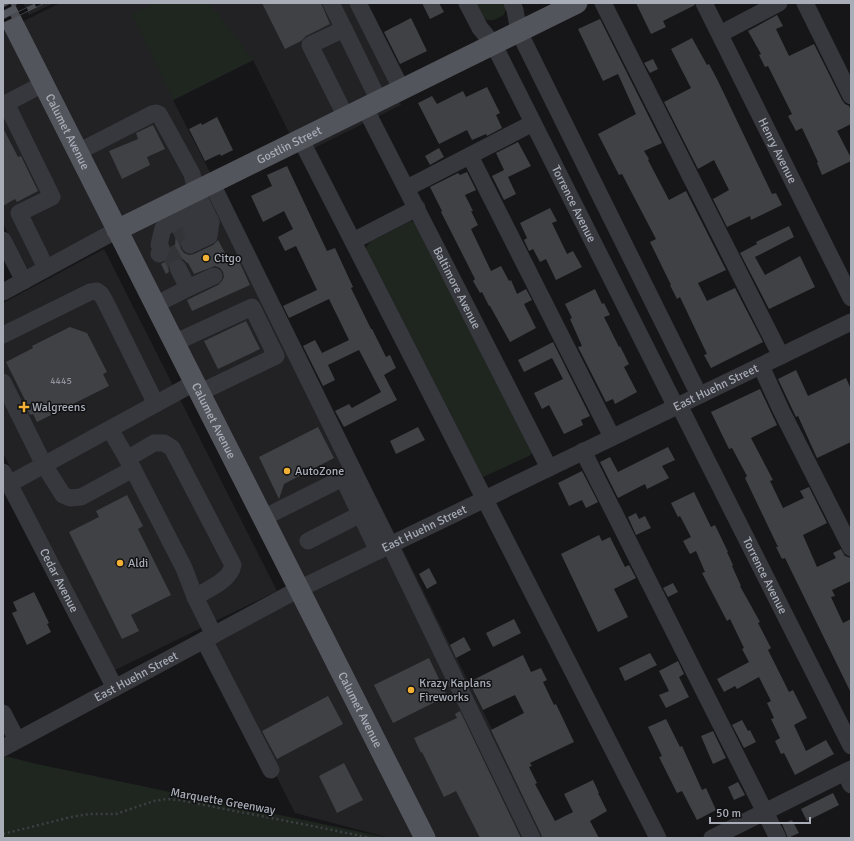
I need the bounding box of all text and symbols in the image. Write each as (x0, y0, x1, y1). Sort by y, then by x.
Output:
street label: Calumet Avenue (42, 91, 93, 172)
street label: Henry Avenue (755, 116, 800, 186)
street label: Gostlin Street (254, 123, 324, 168)
street label: Torrence Avenue (548, 163, 599, 245)
street label: Baltimore Avenue (429, 244, 484, 332)
place label: Citgo (214, 251, 241, 266)
marker: Citgo (201, 253, 211, 263)
street label: East Huehn Street (671, 361, 761, 415)
house number: 4445 (50, 375, 72, 387)
street label: Calumet Avenue (188, 380, 239, 461)
place label: Walgreens (32, 400, 86, 415)
marker: Walgreens (19, 402, 29, 412)
place label: AutoZone (295, 464, 344, 479)
marker: AutoZone (282, 466, 292, 476)
street label: East Huehn Street (379, 502, 469, 556)
street label: Torrence Avenue (739, 535, 790, 617)
street label: Cedar Avenue (36, 546, 82, 615)
place label: Aldi (128, 556, 148, 571)
marker: Aldi (115, 558, 125, 568)
street label: East Huehn Street (92, 648, 181, 706)
street label: Calumet Avenue (334, 669, 385, 751)
place label: Krazy Kaplans Fireworks (419, 676, 491, 705)
marker: Krazy Kaplans Fireworks (406, 685, 416, 695)
street label: Marquette Greenway (169, 785, 277, 818)
scale bar (710, 799, 810, 825)
text: 50 m (716, 806, 741, 821)

